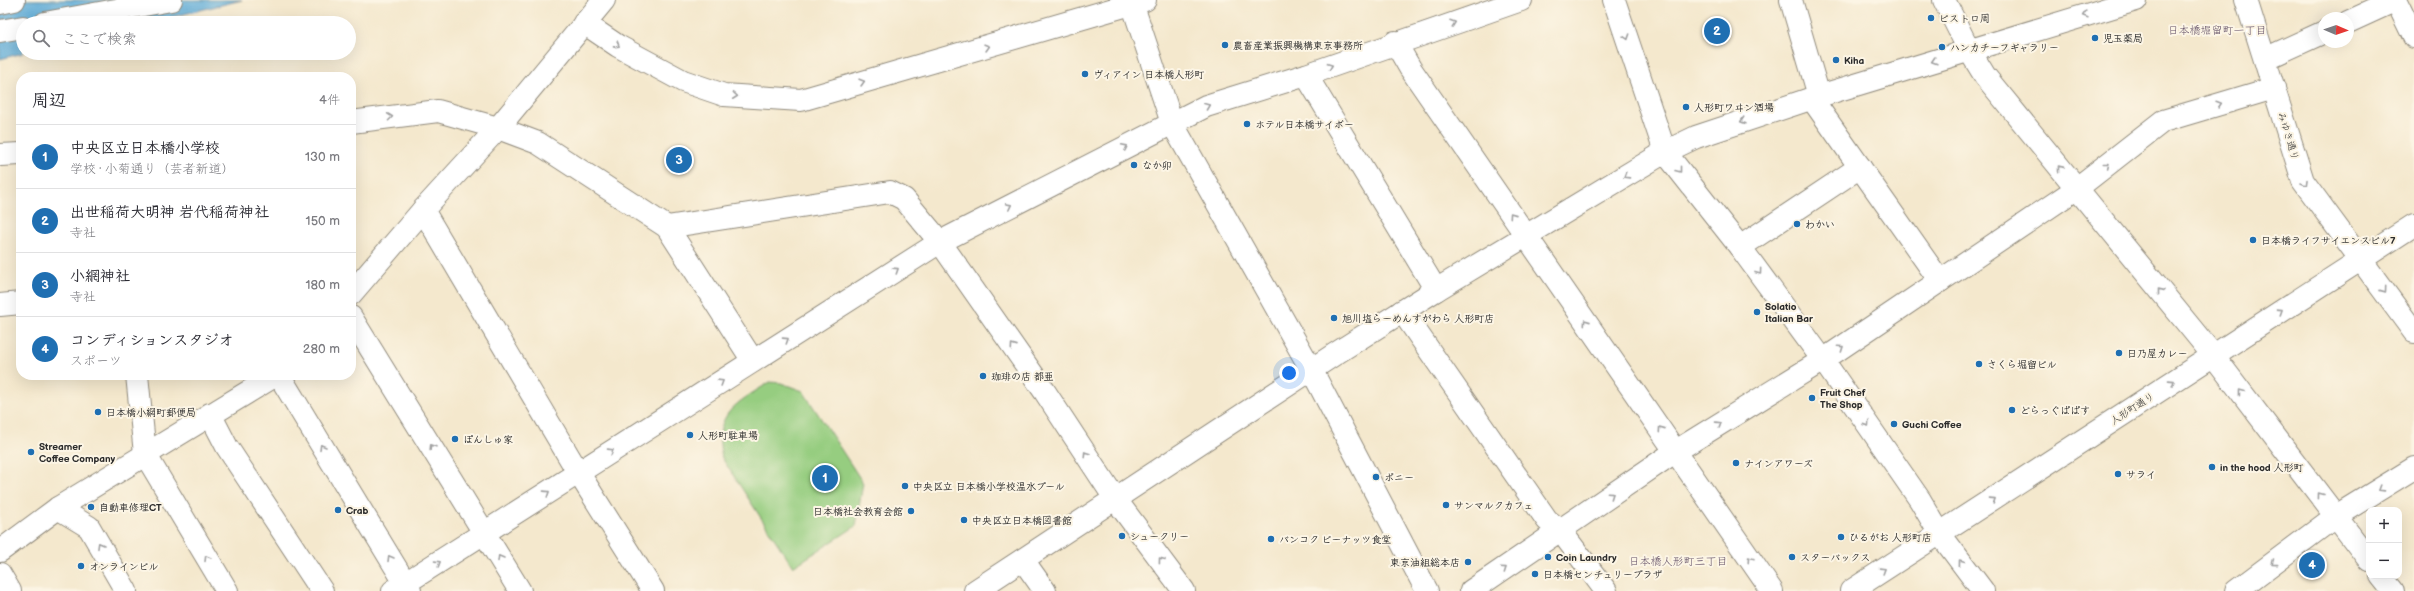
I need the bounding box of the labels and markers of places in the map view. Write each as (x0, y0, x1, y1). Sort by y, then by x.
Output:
marker: ビストロ周 (1926, 13, 1936, 23)
place label: ビストロ周 (1939, 13, 1990, 25)
pin: 2 (1704, 16, 1730, 46)
marker: 児玉薬局 (2090, 33, 2100, 43)
place label: 児玉薬局 (2103, 33, 2143, 45)
marker: 農畜産業振興機構東京事務所 (1220, 40, 1230, 50)
place label: 農畜産業振興機構東京事務所 (1233, 40, 1363, 52)
marker: ハンカチーフギャラリー (1937, 42, 1947, 52)
place label: ハンカチーフギャラリー (1950, 42, 2059, 54)
marker: Kiha (1831, 55, 1841, 65)
place label: Kiha (1844, 55, 1865, 67)
marker: ヴィアイン 日本橋人形町 (1080, 69, 1090, 79)
place label: ヴィアイン 日本橋人形町 (1093, 69, 1204, 81)
marker: 人形町ワヰン酒場 (1681, 102, 1691, 112)
place label: 人形町ワヰン酒場 (1694, 102, 1774, 114)
marker: ホテル日本橋サイボー (1242, 119, 1252, 129)
place label: ホテル日本橋サイボー (1255, 119, 1354, 131)
pin: 3 (666, 145, 692, 175)
marker: なか卯 (1129, 160, 1139, 170)
place label: なか卯 (1142, 160, 1172, 172)
marker: わかい (1792, 219, 1802, 229)
place label: わかい (1805, 219, 1835, 231)
marker: 日本橋ライフサイエンスビル7 (2248, 235, 2258, 245)
place label: 日本橋ライフサイエンスビル7 (2261, 235, 2396, 247)
place label: Solatio Italian Bar (1765, 301, 1814, 325)
marker: Solatio Italian Bar (1752, 307, 1762, 317)
marker: 旭川塩らーめんすがわら 人形町店 (1329, 313, 1339, 323)
place label: 旭川塩らーめんすがわら 人形町店 (1342, 313, 1494, 325)
marker: 日乃屋カレー (2114, 348, 2124, 358)
place label: 日乃屋カレー (2127, 348, 2187, 360)
marker: さくら堀留ビル (1974, 359, 1984, 369)
place label: さくら堀留ビル (1987, 359, 2057, 371)
marker: 珈琲の店 都亜 (978, 371, 988, 381)
place label: 珈琲の店 都亜 (991, 371, 1054, 383)
place label: Fruit Chef The Shop (1820, 387, 1866, 411)
marker: Fruit Chef The Shop (1807, 393, 1817, 403)
marker: どらっぐぱぱす (2007, 405, 2017, 415)
place label: どらっぐぱぱす (2020, 405, 2090, 417)
marker: 日本橋小網町郵便局 (93, 407, 103, 417)
place label: 日本橋小網町郵便局 (106, 407, 196, 419)
marker: Guchi Coffee (1889, 419, 1899, 429)
place label: Guchi Coffee (1902, 419, 1962, 431)
marker: 人形町駐車場 (685, 430, 695, 440)
place label: 人形町駐車場 (698, 430, 758, 442)
marker: ぽんしゅ家 (450, 434, 460, 444)
place label: ぽんしゅ家 (463, 434, 513, 446)
place label: Streamer Coffee Company (39, 441, 115, 465)
marker: Streamer Coffee Company (26, 447, 36, 457)
marker: ナインアワーズ (1731, 458, 1741, 468)
place label: ナインアワーズ (1744, 458, 1813, 470)
marker: in the hood 人形町 (2207, 462, 2217, 472)
place label: in the hood 人形町 (2220, 462, 2303, 474)
pin: 1 (812, 463, 838, 493)
marker: サライ (2113, 469, 2123, 479)
place label: サライ (2126, 469, 2156, 481)
marker: ポニー (1371, 472, 1381, 482)
place label: ポニー (1384, 472, 1414, 484)
marker: 中央区立 日本橋小学校温水プール (900, 481, 910, 491)
place label: 中央区立 日本橋小学校温水プール (913, 481, 1065, 493)
marker: サンマルクカフェ (1441, 500, 1451, 510)
place label: サンマルクカフェ (1454, 500, 1533, 512)
marker: 自動車修理CT (86, 502, 96, 512)
place label: 自動車修理CT (99, 502, 162, 514)
marker: Crab (333, 505, 343, 515)
place label: Crab (346, 505, 369, 517)
place label: 日本橋社会教育会館 (813, 506, 903, 518)
marker: 日本橋社会教育会館 (906, 506, 916, 516)
marker: 中央区立日本橋図書館 (959, 515, 969, 525)
place label: 中央区立日本橋図書館 (972, 515, 1072, 527)
marker: シュークリー (1117, 531, 1127, 541)
place label: シュークリー (1130, 531, 1189, 543)
marker: ひるがお 人形町店 (1836, 532, 1846, 542)
place label: ひるがお 人形町店 (1849, 532, 1932, 544)
marker: バンコク ピーナッツ食堂 (1266, 534, 1276, 544)
place label: バンコク ピーナッツ食堂 (1279, 534, 1391, 546)
pin: 4 (2299, 550, 2325, 580)
marker: Coin Laundry (1543, 552, 1553, 562)
place label: Coin Laundry (1556, 552, 1617, 564)
marker: スターバックス (1787, 552, 1797, 562)
place label: スターバックス (1800, 552, 1870, 564)
place label: 東京油組総本店 (1390, 557, 1460, 569)
marker: 東京油組総本店 (1463, 557, 1473, 567)
marker: オンラインビル (76, 561, 86, 571)
place label: オンラインビル (89, 561, 159, 573)
marker: 日本橋センチュリープラザ (1530, 569, 1540, 579)
place label: 日本橋センチュリープラザ (1543, 569, 1662, 581)

